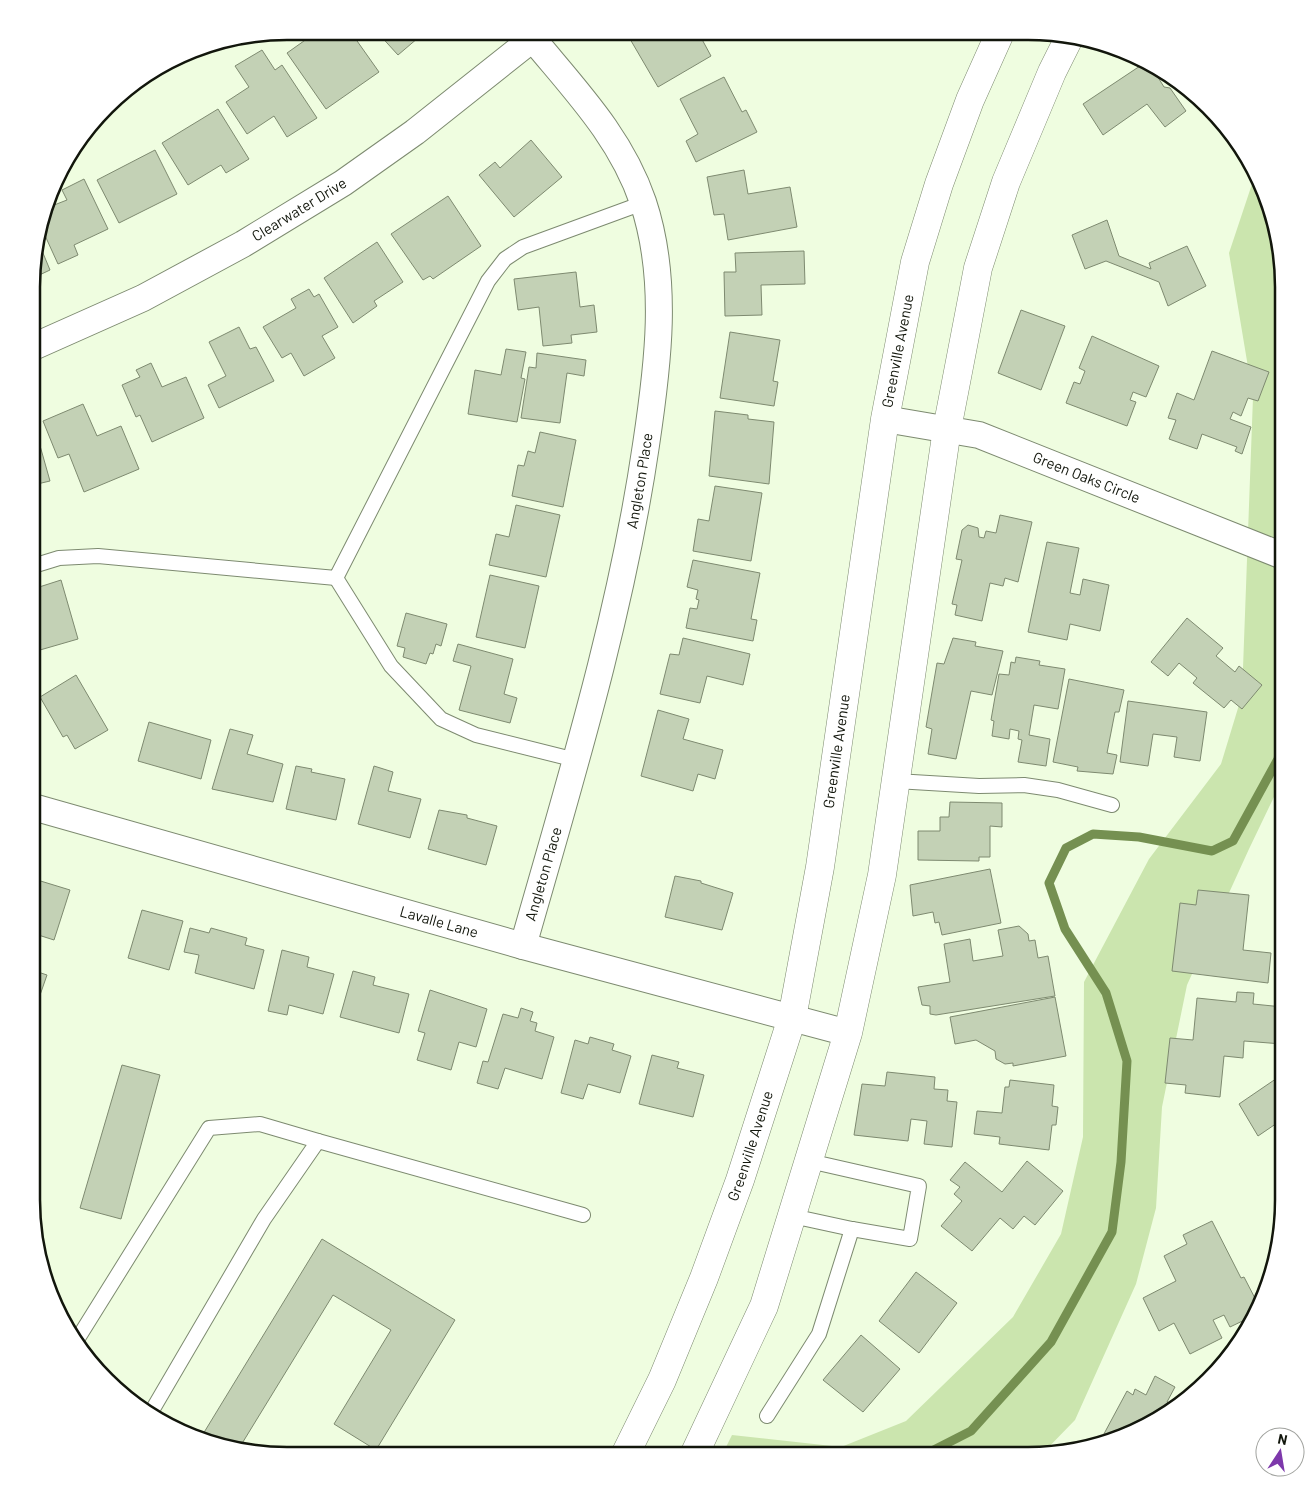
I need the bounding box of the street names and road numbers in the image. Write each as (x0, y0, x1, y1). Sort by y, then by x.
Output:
street label: Clearwater Drive (248, 173, 349, 244)
street label: Greenville Avenue (877, 293, 917, 409)
street label: Angleton Place (622, 432, 656, 530)
street label: Green Oaks Circle (1031, 447, 1143, 506)
street label: Greenville Avenue (819, 693, 853, 809)
street label: Angleton Place (521, 825, 565, 923)
street label: Lavalle Lane (398, 902, 481, 941)
street label: Greenville Avenue (723, 1088, 776, 1203)

